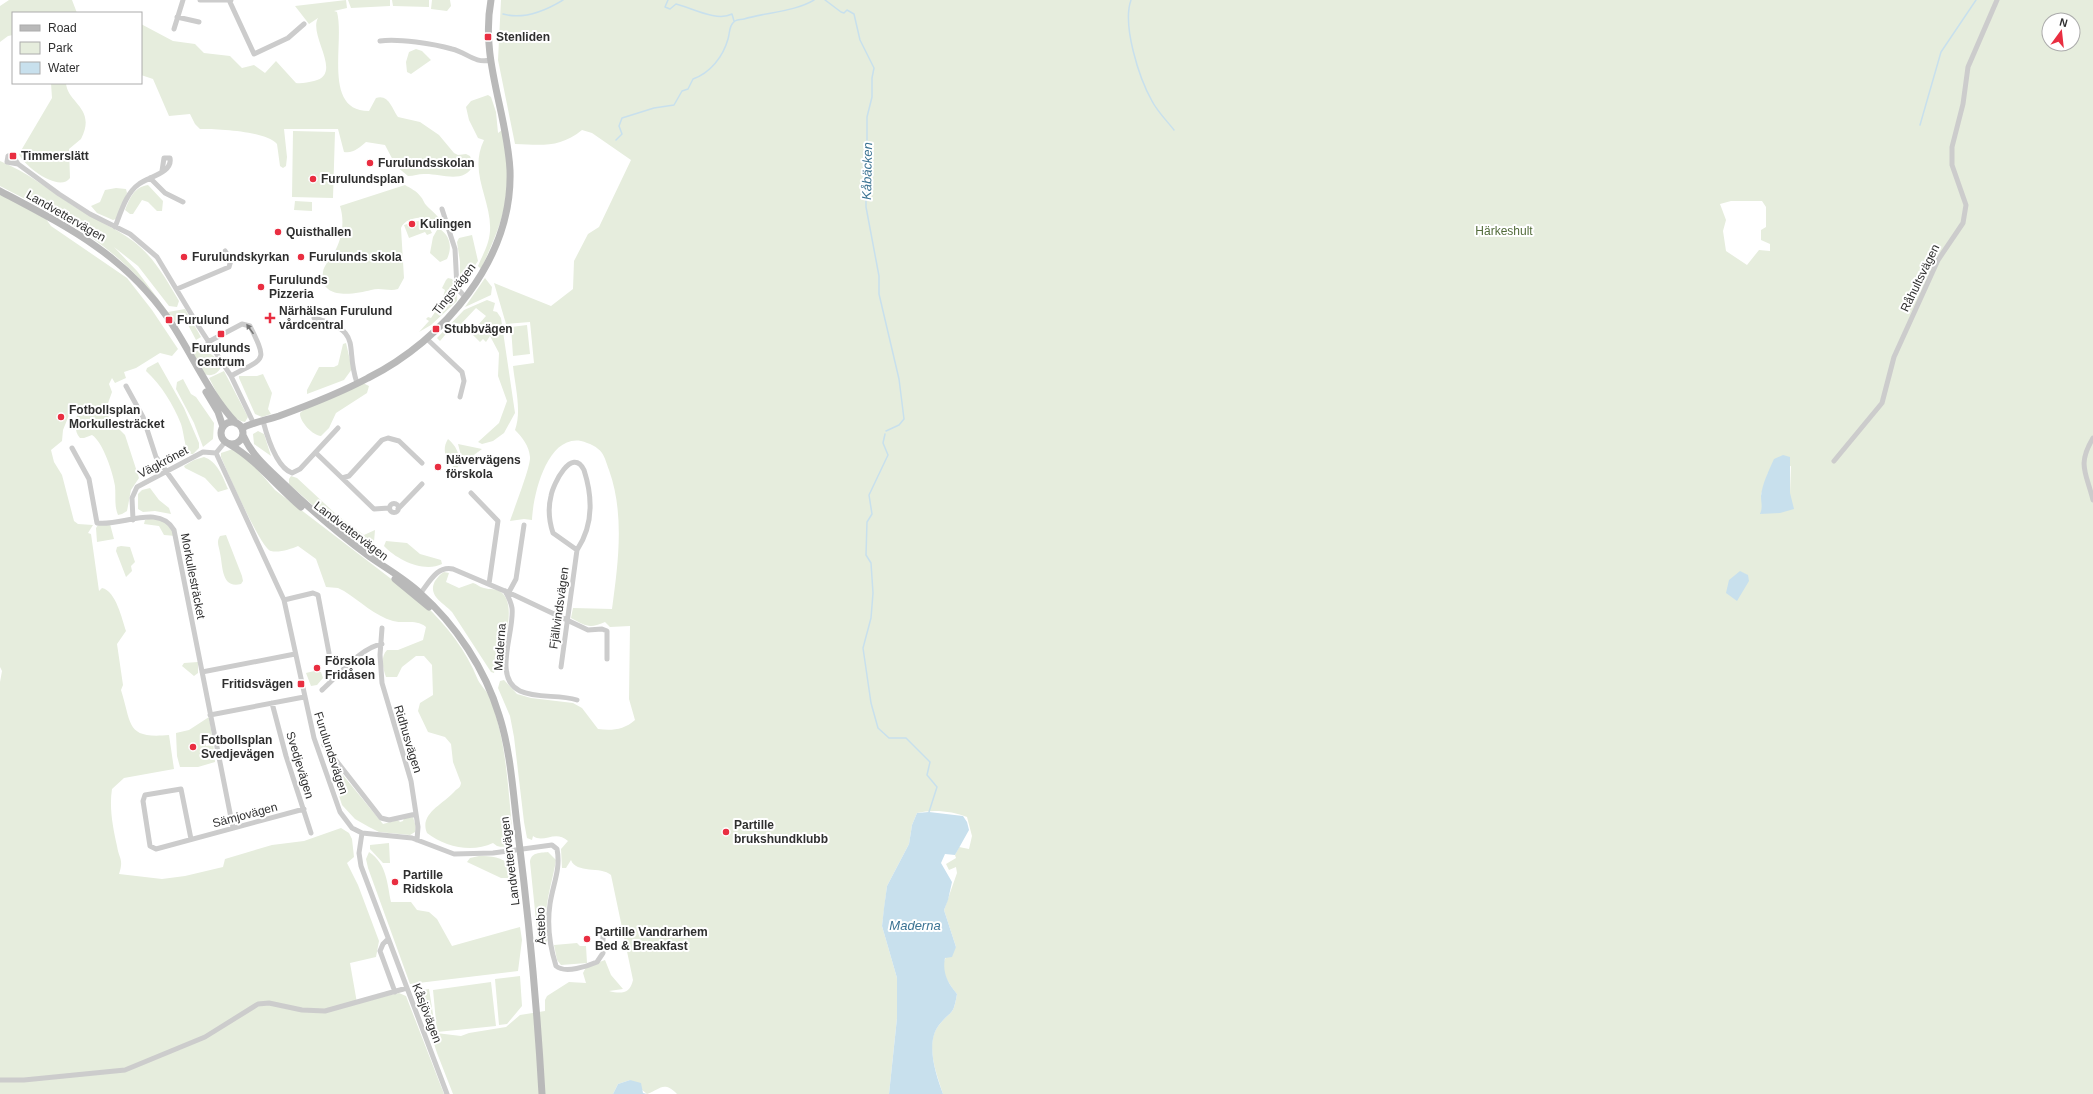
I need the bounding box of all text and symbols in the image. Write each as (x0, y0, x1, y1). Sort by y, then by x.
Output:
legend (12, 12, 142, 84)
north arrow (2041, 12, 2081, 52)
text: N (2058, 16, 2069, 29)
text: Road (48, 21, 77, 35)
place label: Stenliden (496, 30, 550, 44)
marker: Stenliden (483, 32, 493, 42)
text: Park (48, 41, 74, 55)
text: Water (48, 61, 80, 75)
water label: Kåbäcken (859, 142, 875, 200)
place label: Timmerslätt (21, 149, 89, 163)
marker: Timmerslätt (8, 151, 18, 161)
place label: Furulundsskolan (378, 156, 475, 170)
marker: Furulundsskolan (365, 158, 375, 168)
place label: Furulundsplan (321, 172, 404, 186)
marker: Furulundsplan (308, 174, 318, 184)
street label: Landvettervägen (24, 188, 108, 244)
place label: Kulingen (420, 217, 471, 231)
marker: Kulingen (407, 219, 417, 229)
park label: Härkeshult (1475, 224, 1533, 238)
place label: Quisthallen (286, 225, 351, 239)
marker: Quisthallen (273, 227, 283, 237)
street label: Råhultsvägen (1898, 242, 1942, 314)
place label: Furulundskyrkan (192, 250, 289, 264)
place label: Furulunds skola (309, 250, 402, 264)
marker: Furulundskyrkan (179, 252, 189, 262)
marker: Furulunds skola (296, 252, 306, 262)
street label: Tingsvägen (430, 260, 478, 318)
place label: Furulunds Pizzeria (269, 273, 328, 301)
marker: Furulunds Pizzeria (256, 282, 266, 292)
place label: Närhälsan Furulund vårdcentral (279, 304, 392, 332)
marker: Närhälsan Furulund vårdcentral (264, 312, 276, 324)
place label: Furulund (177, 313, 229, 327)
marker: Furulund (164, 315, 174, 325)
place label: Stubbvägen (444, 322, 513, 336)
one-way arrow (246, 324, 254, 335)
marker: Stubbvägen (431, 324, 441, 334)
marker: Furulunds centrum (216, 329, 226, 339)
place label: Furulunds centrum (192, 341, 251, 369)
place label: Fotbollsplan Morkullesträcket (69, 403, 164, 431)
marker: Fotbollsplan Morkullesträcket (56, 412, 66, 422)
street label: Vägkrönet (136, 443, 191, 481)
place label: Nävervägens förskola (446, 453, 521, 481)
marker: Nävervägens förskola (433, 462, 443, 472)
street label: Landvettervägen (311, 499, 391, 563)
street label: Morkullesträcket (178, 532, 208, 621)
street label: Fjällvindsvägen (546, 566, 572, 650)
street label: Maderna (491, 623, 509, 671)
place label: Förskola Fridåsen (325, 654, 375, 682)
marker: Förskola Fridåsen (312, 663, 322, 673)
place label: Fritidsvägen (222, 677, 293, 691)
marker: Fritidsvägen (296, 679, 306, 689)
street label: Ridhusvägen (391, 703, 425, 775)
street label: Furulundsvägen (311, 710, 351, 796)
street label: Svedjevägen (283, 730, 317, 800)
place label: Fotbollsplan Svedjevägen (201, 733, 274, 761)
marker: Fotbollsplan Svedjevägen (188, 742, 198, 752)
street label: Sämjovägen (211, 800, 279, 830)
street label: Landvettervägen (498, 816, 522, 906)
place label: Partille brukshundklubb (734, 818, 828, 846)
marker: Partille brukshundklubb (721, 827, 731, 837)
place label: Partille Ridskola (403, 868, 453, 896)
marker: Partille Ridskola (390, 877, 400, 887)
street label: Åstebo (532, 907, 549, 945)
water label: Maderna (889, 918, 941, 933)
place label: Partille Vandrarhem Bed & Breakfast (595, 925, 708, 953)
marker: Partille Vandrarhem Bed & Breakfast (582, 934, 592, 944)
street label: Kåsjövägen (409, 981, 445, 1045)

